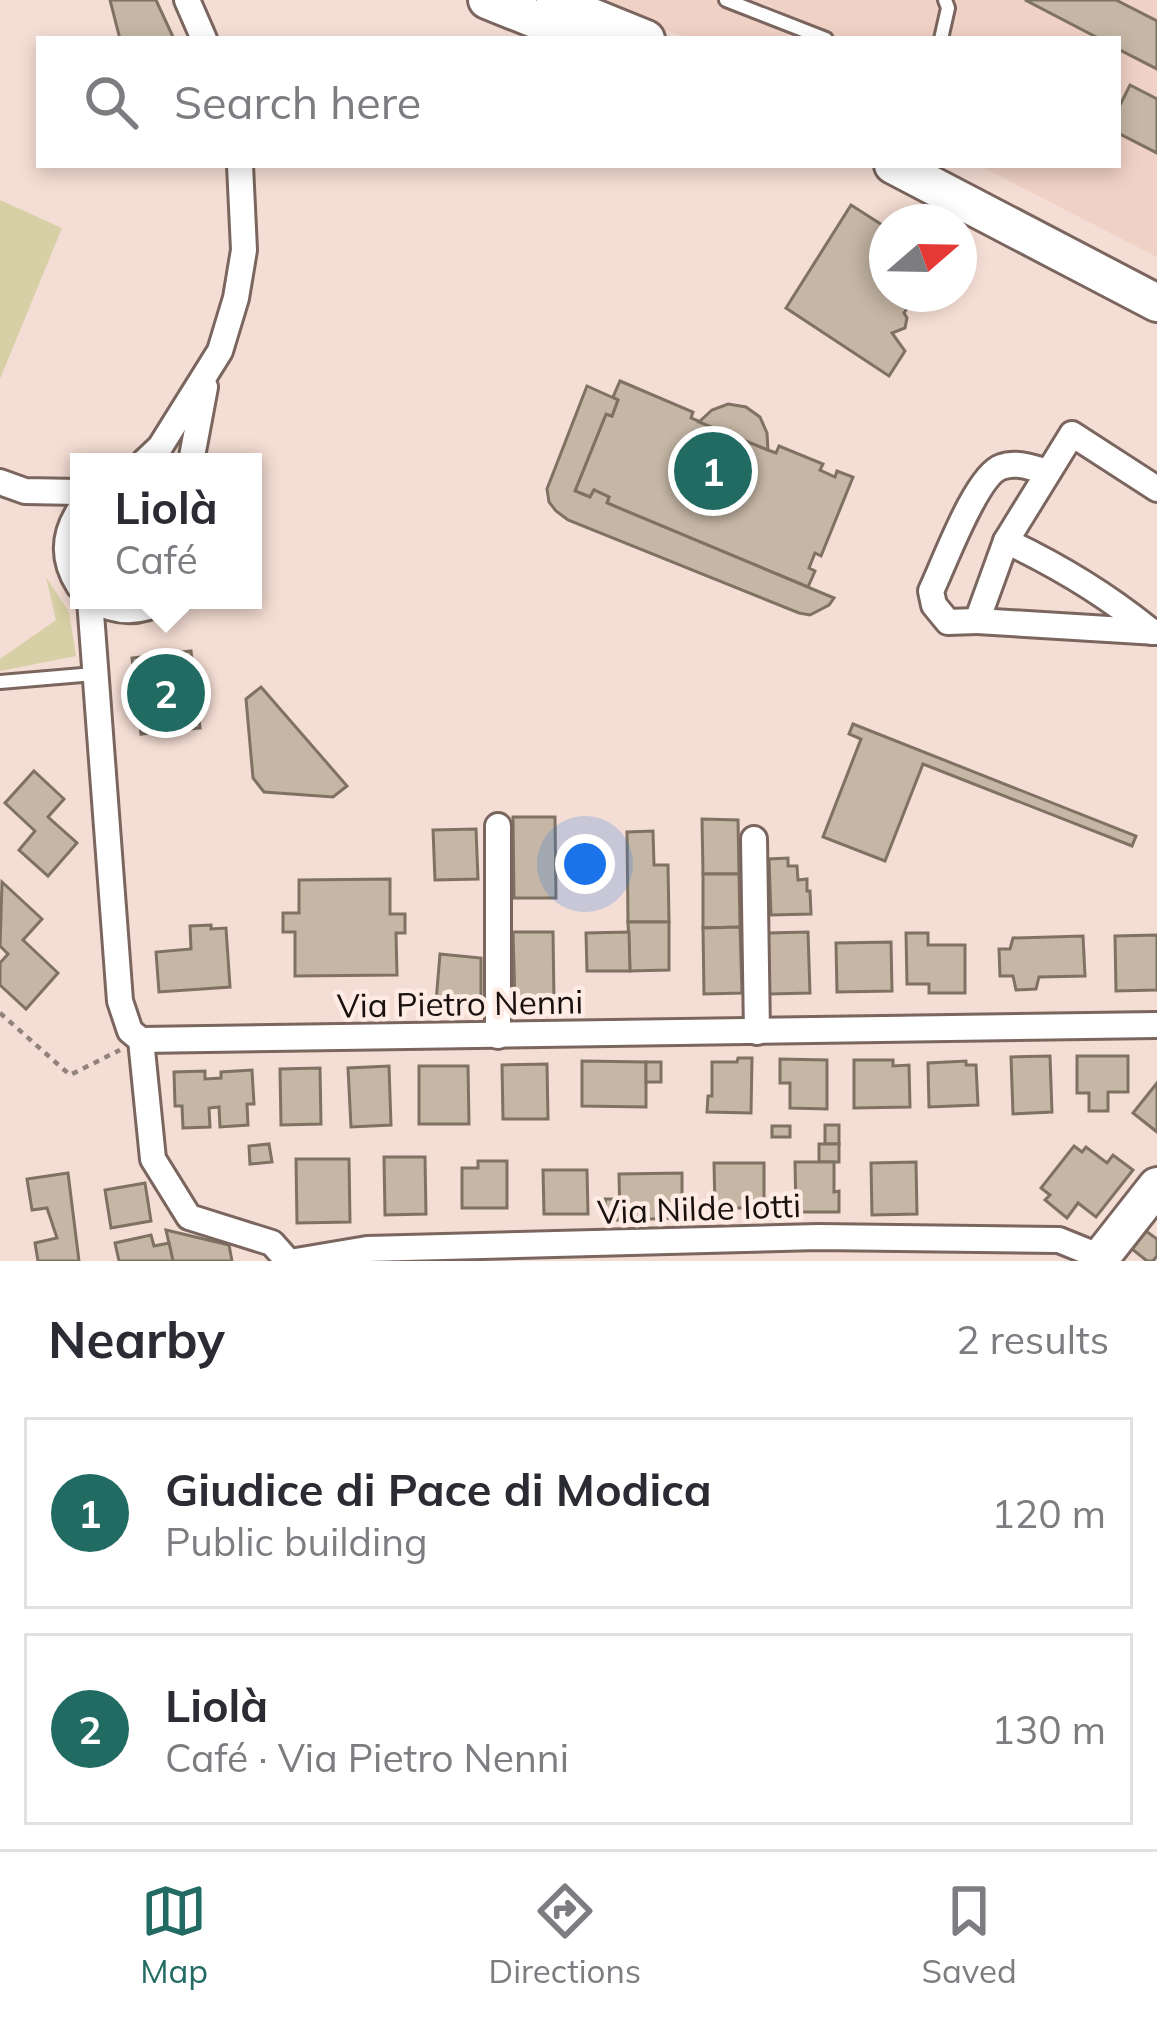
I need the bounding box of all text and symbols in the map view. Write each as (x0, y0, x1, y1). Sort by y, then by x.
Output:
search box (36, 36, 1121, 168)
icon: search (78, 69, 144, 135)
text: Search here (174, 74, 421, 130)
north arrow (869, 204, 977, 312)
pin: 1 (674, 426, 752, 516)
popup (70, 453, 262, 609)
text: Liolà (114, 479, 218, 535)
text: Café (114, 535, 198, 584)
pin: 2 (127, 648, 205, 738)
your location (555, 834, 615, 894)
street label: Via Pietro Nenni (336, 980, 584, 1026)
street label: Via Nilde Iotti (596, 1184, 802, 1232)
text: Nearby (48, 1307, 225, 1371)
text: 2 results (956, 1315, 1109, 1364)
text: Giudice di Pace di Modica (165, 1461, 712, 1517)
text: 1 (78, 1489, 102, 1538)
text: 120 m (991, 1489, 1106, 1538)
text: Public building (165, 1517, 428, 1566)
text: Liolà (165, 1677, 268, 1733)
text: 2 (78, 1705, 102, 1754)
text: 130 m (991, 1705, 1106, 1754)
text: Café · Via Pietro Nenni (165, 1733, 569, 1782)
tab: Map (140, 1878, 208, 1991)
tab: Directions (489, 1878, 641, 1991)
tab: Saved (922, 1878, 1017, 1991)

